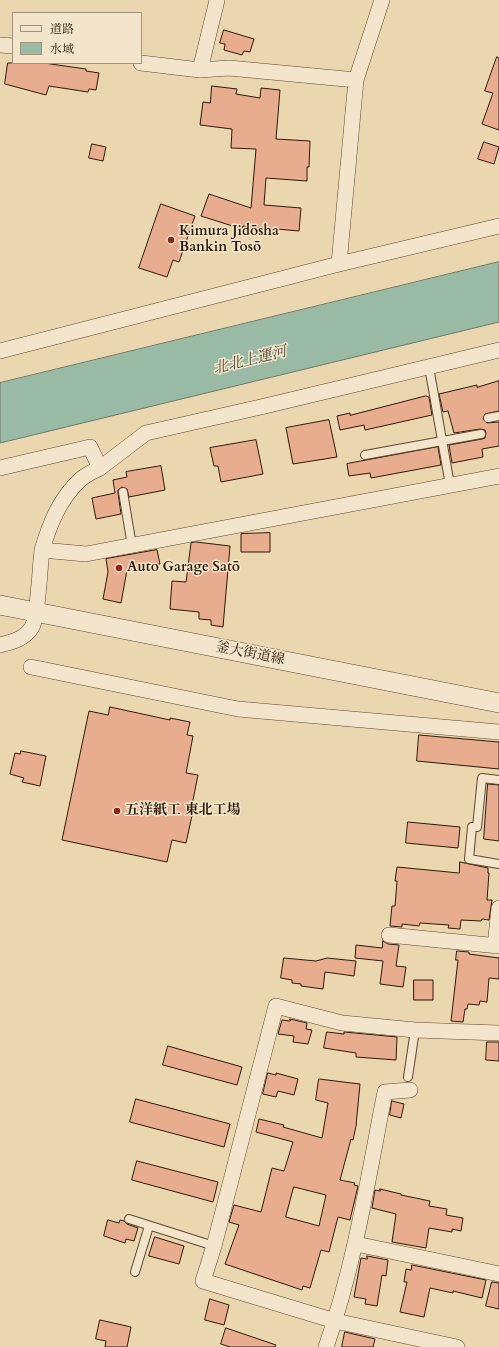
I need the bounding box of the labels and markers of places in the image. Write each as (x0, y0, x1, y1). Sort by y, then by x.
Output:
place label: Kimura Jidōsha Bankin Tosō (179, 224, 279, 256)
marker: Kimura Jidōsha Bankin Tosō (166, 235, 176, 245)
place label: Auto Garage Satō (127, 560, 240, 576)
marker: Auto Garage Satō (114, 563, 124, 573)
place label: 五洋紙工 東北工場 (125, 803, 241, 819)
marker: 五洋紙工 東北工場 (112, 806, 122, 816)

